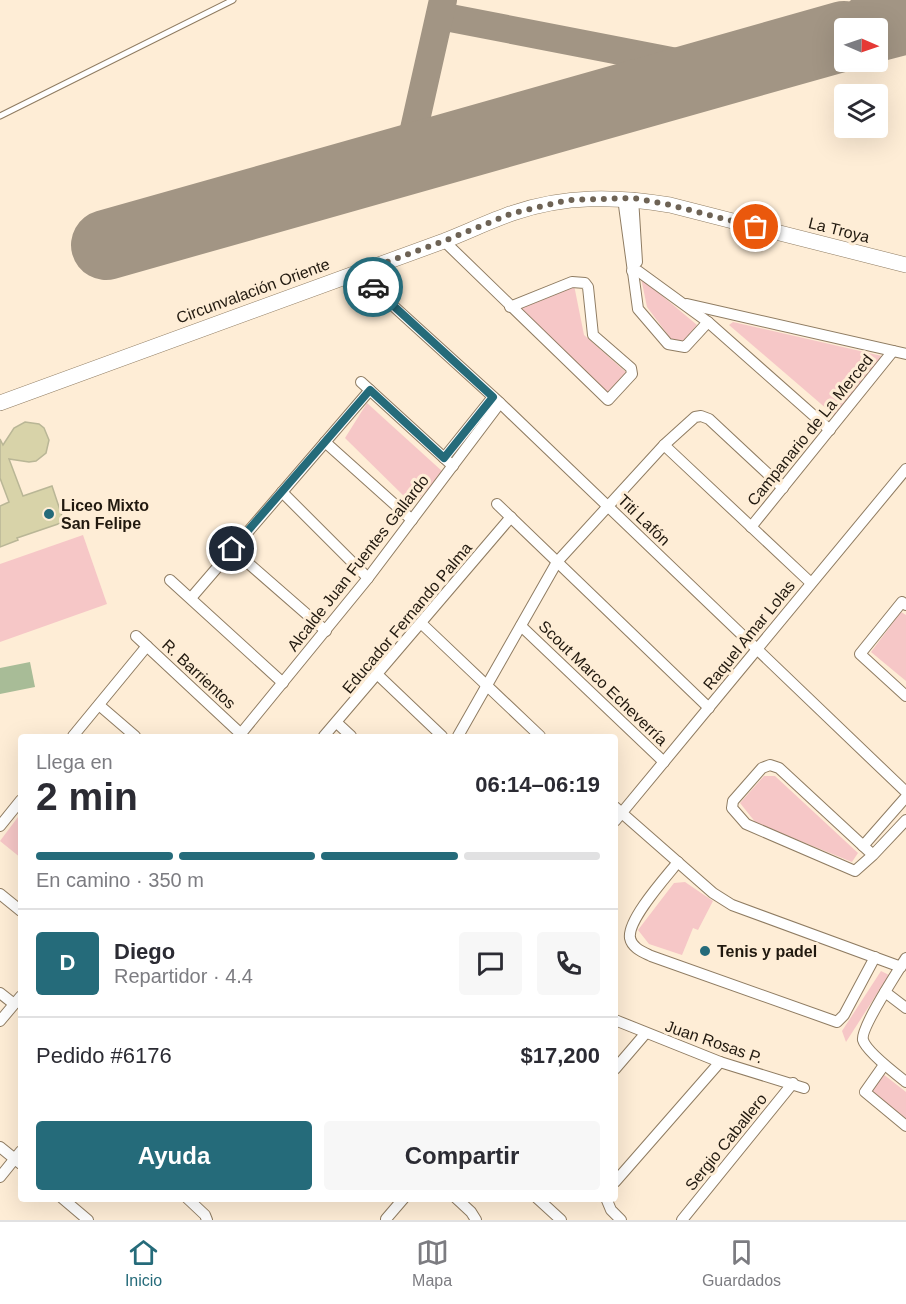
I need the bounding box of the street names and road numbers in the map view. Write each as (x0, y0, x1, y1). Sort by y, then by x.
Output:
street label: La Troya (807, 214, 871, 246)
street label: Circunvalación Oriente (174, 255, 332, 327)
street label: Campanario de La Merced (744, 351, 876, 509)
street label: Alcalde Juan Fuentes Gallardo (284, 471, 432, 654)
street label: Titi Lafón (615, 491, 673, 549)
street label: Educador Fernando Palma (339, 539, 475, 697)
street label: Raquel Amar Lolas (700, 577, 798, 693)
street label: Scout Marco Echeverría (535, 617, 671, 749)
street label: R. Barrientos (159, 636, 239, 712)
street label: Juan Rosas P. (663, 1017, 765, 1067)
street label: Sergio Caballero (682, 1090, 770, 1194)

